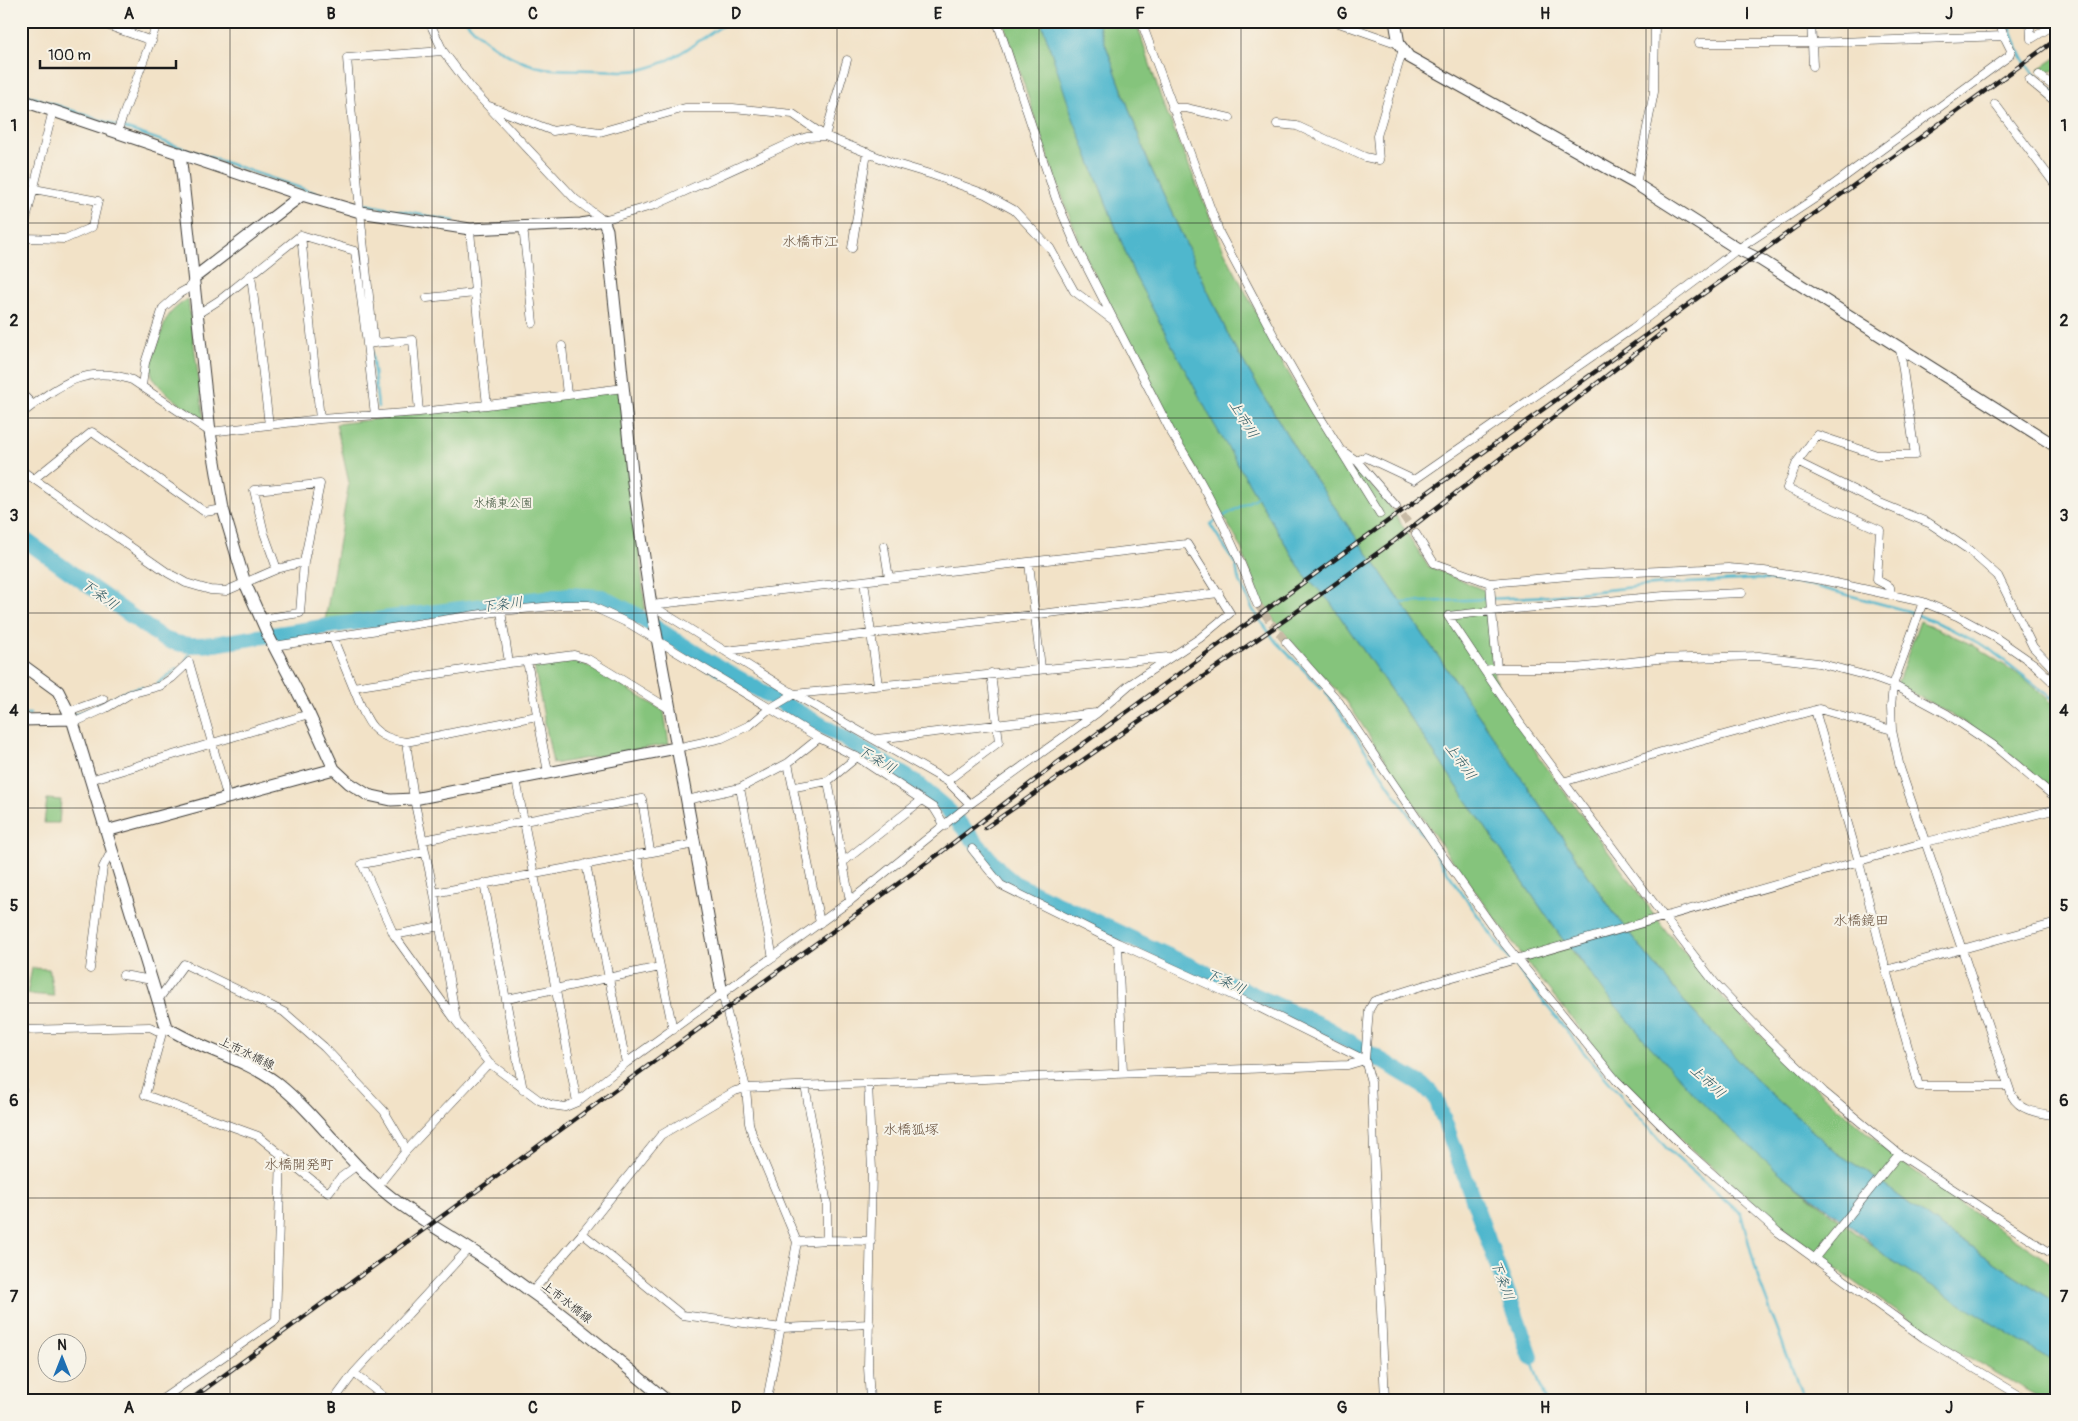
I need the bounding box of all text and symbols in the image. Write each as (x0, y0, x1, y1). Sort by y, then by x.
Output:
text: A (124, 4, 135, 24)
text: B (326, 4, 336, 24)
text: C (528, 4, 538, 24)
text: D (731, 4, 741, 24)
text: E (934, 4, 943, 24)
text: F (1135, 4, 1145, 24)
text: G (1337, 4, 1348, 24)
text: H (1540, 4, 1550, 24)
text: I (1745, 4, 1749, 24)
text: J (1945, 4, 1953, 24)
scale bar (40, 38, 176, 70)
text: 100 m (48, 46, 91, 65)
text: 1 (11, 116, 17, 136)
text: 1 (2061, 116, 2067, 136)
district label: 水橋市江 (782, 233, 838, 250)
text: 2 (10, 311, 19, 331)
text: 2 (2060, 311, 2069, 331)
water label: 上市川 (1225, 397, 1262, 442)
park label: 水橋東公園 (473, 496, 533, 511)
text: 3 (10, 506, 19, 526)
text: 3 (2060, 506, 2069, 526)
water label: 下条川 (78, 575, 122, 614)
water label: 下条川 (480, 594, 524, 615)
text: 4 (9, 701, 19, 721)
text: 4 (2059, 701, 2069, 721)
water label: 上市川 (1441, 739, 1480, 783)
water label: 下条川 (854, 742, 899, 777)
text: 5 (10, 896, 19, 916)
text: 5 (2060, 896, 2069, 916)
district label: 水橋鏡田 (1833, 912, 1889, 929)
water label: 下条川 (1203, 965, 1248, 998)
street label: 上市水橋線 (217, 1034, 277, 1073)
water label: 上市川 (1686, 1061, 1729, 1102)
text: 6 (9, 1091, 19, 1111)
text: 6 (2059, 1091, 2069, 1111)
district label: 水橋狐塚 (883, 1121, 939, 1138)
district label: 水橋開発町 (264, 1156, 334, 1173)
water label: 下条川 (1487, 1258, 1518, 1303)
street label: 上市水橋線 (538, 1278, 595, 1327)
text: 7 (10, 1287, 19, 1307)
text: 7 (2060, 1287, 2069, 1307)
north arrow (38, 1334, 88, 1384)
text: N (57, 1337, 67, 1354)
text: A (124, 1398, 135, 1418)
text: B (326, 1398, 336, 1418)
text: C (528, 1398, 538, 1418)
text: D (731, 1398, 741, 1418)
text: E (934, 1398, 943, 1418)
text: F (1135, 1398, 1145, 1418)
text: G (1337, 1398, 1348, 1418)
text: H (1540, 1398, 1550, 1418)
text: I (1745, 1398, 1749, 1418)
text: J (1945, 1398, 1953, 1418)

